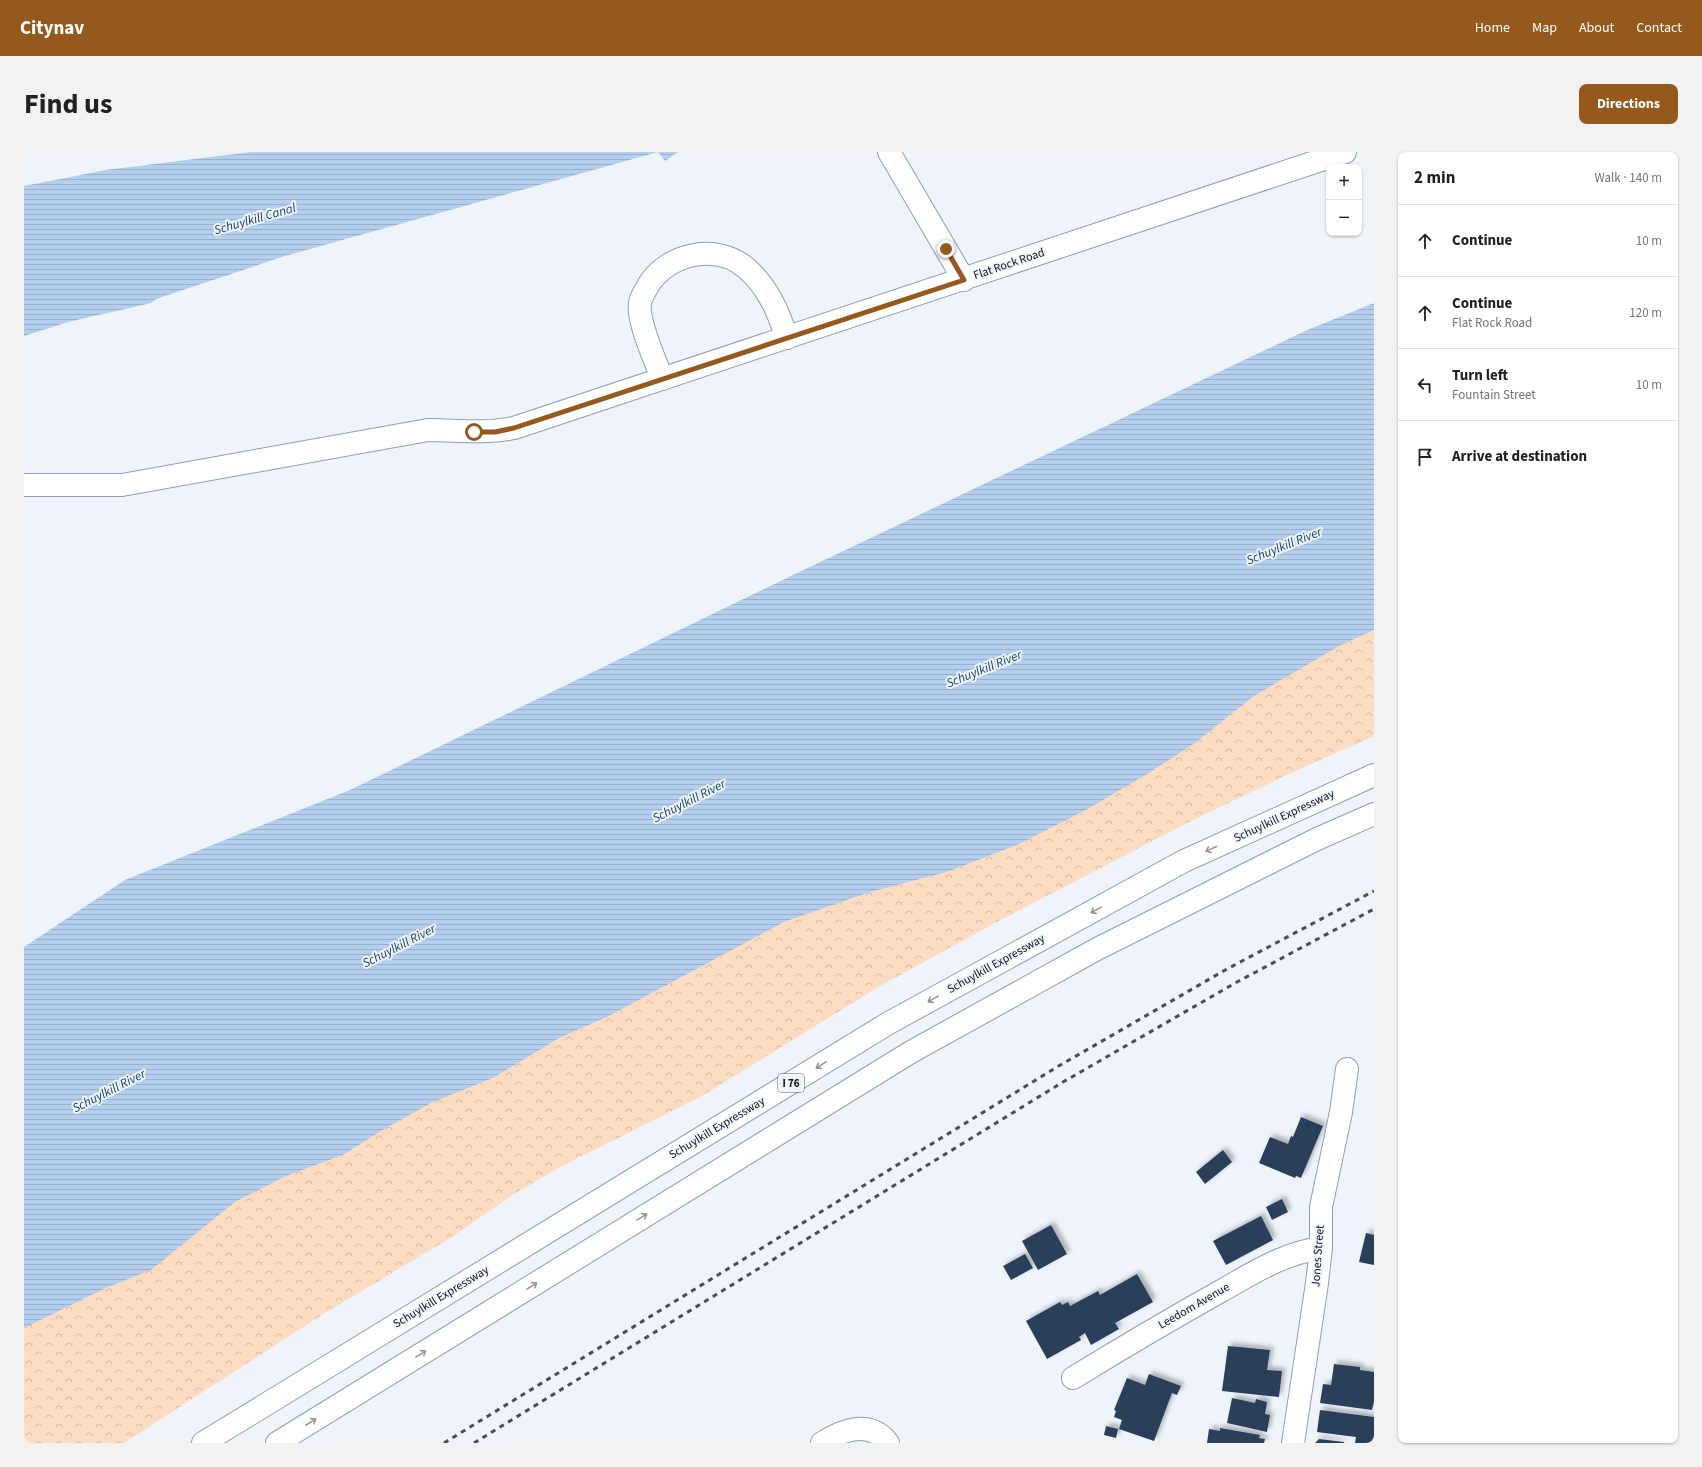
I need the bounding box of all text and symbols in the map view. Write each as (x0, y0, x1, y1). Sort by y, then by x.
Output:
text: Citynav (20, 15, 84, 42)
text: Home (1475, 18, 1510, 38)
text: Map (1532, 18, 1557, 38)
text: About (1579, 18, 1614, 38)
text: Contact (1636, 18, 1682, 38)
text: Find us (24, 84, 112, 124)
button: Directions (1579, 84, 1678, 124)
map controls (1326, 164, 1362, 236)
button: + (1326, 164, 1362, 200)
text: 2 min (1414, 166, 1455, 190)
text: Walk · 140 m (1594, 169, 1662, 187)
water label: Schuylkill Canal (212, 199, 299, 239)
button: − (1326, 200, 1362, 236)
icon: ahead (1414, 230, 1436, 252)
text: Continue (1452, 230, 1512, 251)
text: 10 m (1636, 232, 1662, 250)
route end (937, 240, 955, 258)
street label: Flat Rock Road (971, 244, 1047, 284)
text: Continue (1452, 293, 1512, 314)
icon: ahead (1414, 302, 1436, 324)
text: 120 m (1629, 304, 1662, 322)
text: Flat Rock Road (1452, 314, 1532, 332)
text: Turn left (1452, 365, 1508, 386)
icon: left (1414, 374, 1436, 396)
text: 10 m (1636, 376, 1662, 394)
text: Fountain Street (1452, 386, 1536, 404)
route start (465, 423, 483, 441)
icon: arrive (1414, 446, 1436, 468)
text: Arrive at destination (1452, 446, 1587, 467)
water label: Schuylkill River (1244, 522, 1325, 569)
water label: Schuylkill River (944, 645, 1025, 692)
water label: Schuylkill River (649, 775, 729, 827)
street label: Schuylkill Expressway (1231, 785, 1337, 847)
one-way arrow (1206, 846, 1218, 853)
one-way arrow (1090, 906, 1102, 914)
water label: Schuylkill River (359, 920, 439, 972)
street label: Schuylkill Expressway (944, 930, 1048, 998)
one-way arrow (927, 996, 939, 1004)
one-way arrow (815, 1061, 827, 1069)
water label: Schuylkill River (69, 1065, 149, 1117)
road number: I 76 (778, 1074, 804, 1092)
street label: Schuylkill Expressway (666, 1092, 769, 1163)
one-way arrow (636, 1213, 648, 1221)
street label: Jones Street (1307, 1224, 1329, 1288)
street label: Schuylkill Expressway (390, 1261, 493, 1332)
street label: Leedom Avenue (1155, 1279, 1233, 1333)
one-way arrow (526, 1281, 538, 1289)
one-way arrow (415, 1350, 426, 1358)
one-way arrow (305, 1418, 317, 1426)

